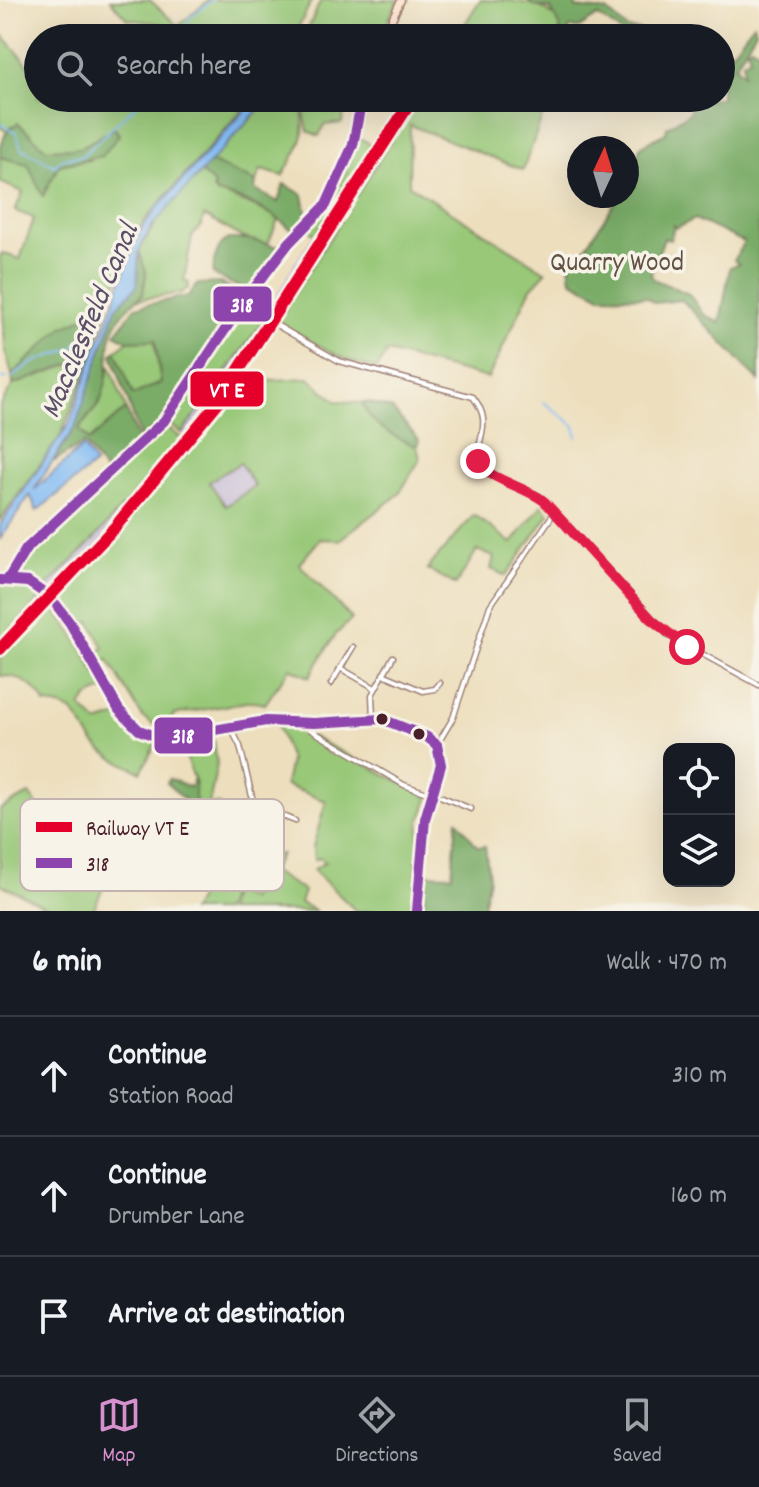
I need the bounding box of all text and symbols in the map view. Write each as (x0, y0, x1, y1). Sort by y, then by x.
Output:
search box (24, 24, 735, 112)
icon: search (52, 46, 96, 90)
text: Search here (116, 47, 252, 90)
north arrow (567, 136, 639, 208)
water label: Macclesfield Canal (32, 215, 154, 426)
park label: Quarry Wood (550, 245, 684, 285)
line badge: 318 (212, 285, 273, 323)
text: 318 (230, 292, 254, 323)
line badge: VT E (189, 370, 265, 408)
text: VT E (210, 377, 245, 408)
route end (460, 443, 496, 479)
route start (669, 629, 705, 665)
unlabelled marker (374, 711, 390, 727)
line badge: 318 (153, 716, 214, 755)
text: 318 (171, 723, 195, 754)
unlabelled marker (411, 726, 427, 742)
map controls (663, 743, 735, 887)
button: locate (663, 743, 735, 815)
legend (20, 799, 284, 891)
text: Railway VT E (86, 815, 189, 846)
button: layers (663, 815, 735, 887)
text: 318 (86, 851, 109, 882)
text: 6 min (32, 939, 102, 988)
text: Walk · 470 m (606, 945, 727, 982)
text: Continue (108, 1036, 207, 1079)
icon: ahead (32, 1054, 76, 1098)
text: 310 m (672, 1058, 727, 1095)
text: Station Road (108, 1079, 234, 1116)
text: Continue (108, 1156, 207, 1199)
icon: ahead (32, 1174, 76, 1218)
text: 160 m (671, 1178, 727, 1215)
text: Drumber Lane (108, 1199, 245, 1236)
icon: arrive (32, 1294, 76, 1338)
text: Arrive at destination (108, 1295, 345, 1338)
tab: Map (97, 1393, 141, 1472)
tab: Directions (335, 1393, 419, 1472)
tab: Saved (613, 1393, 662, 1472)

